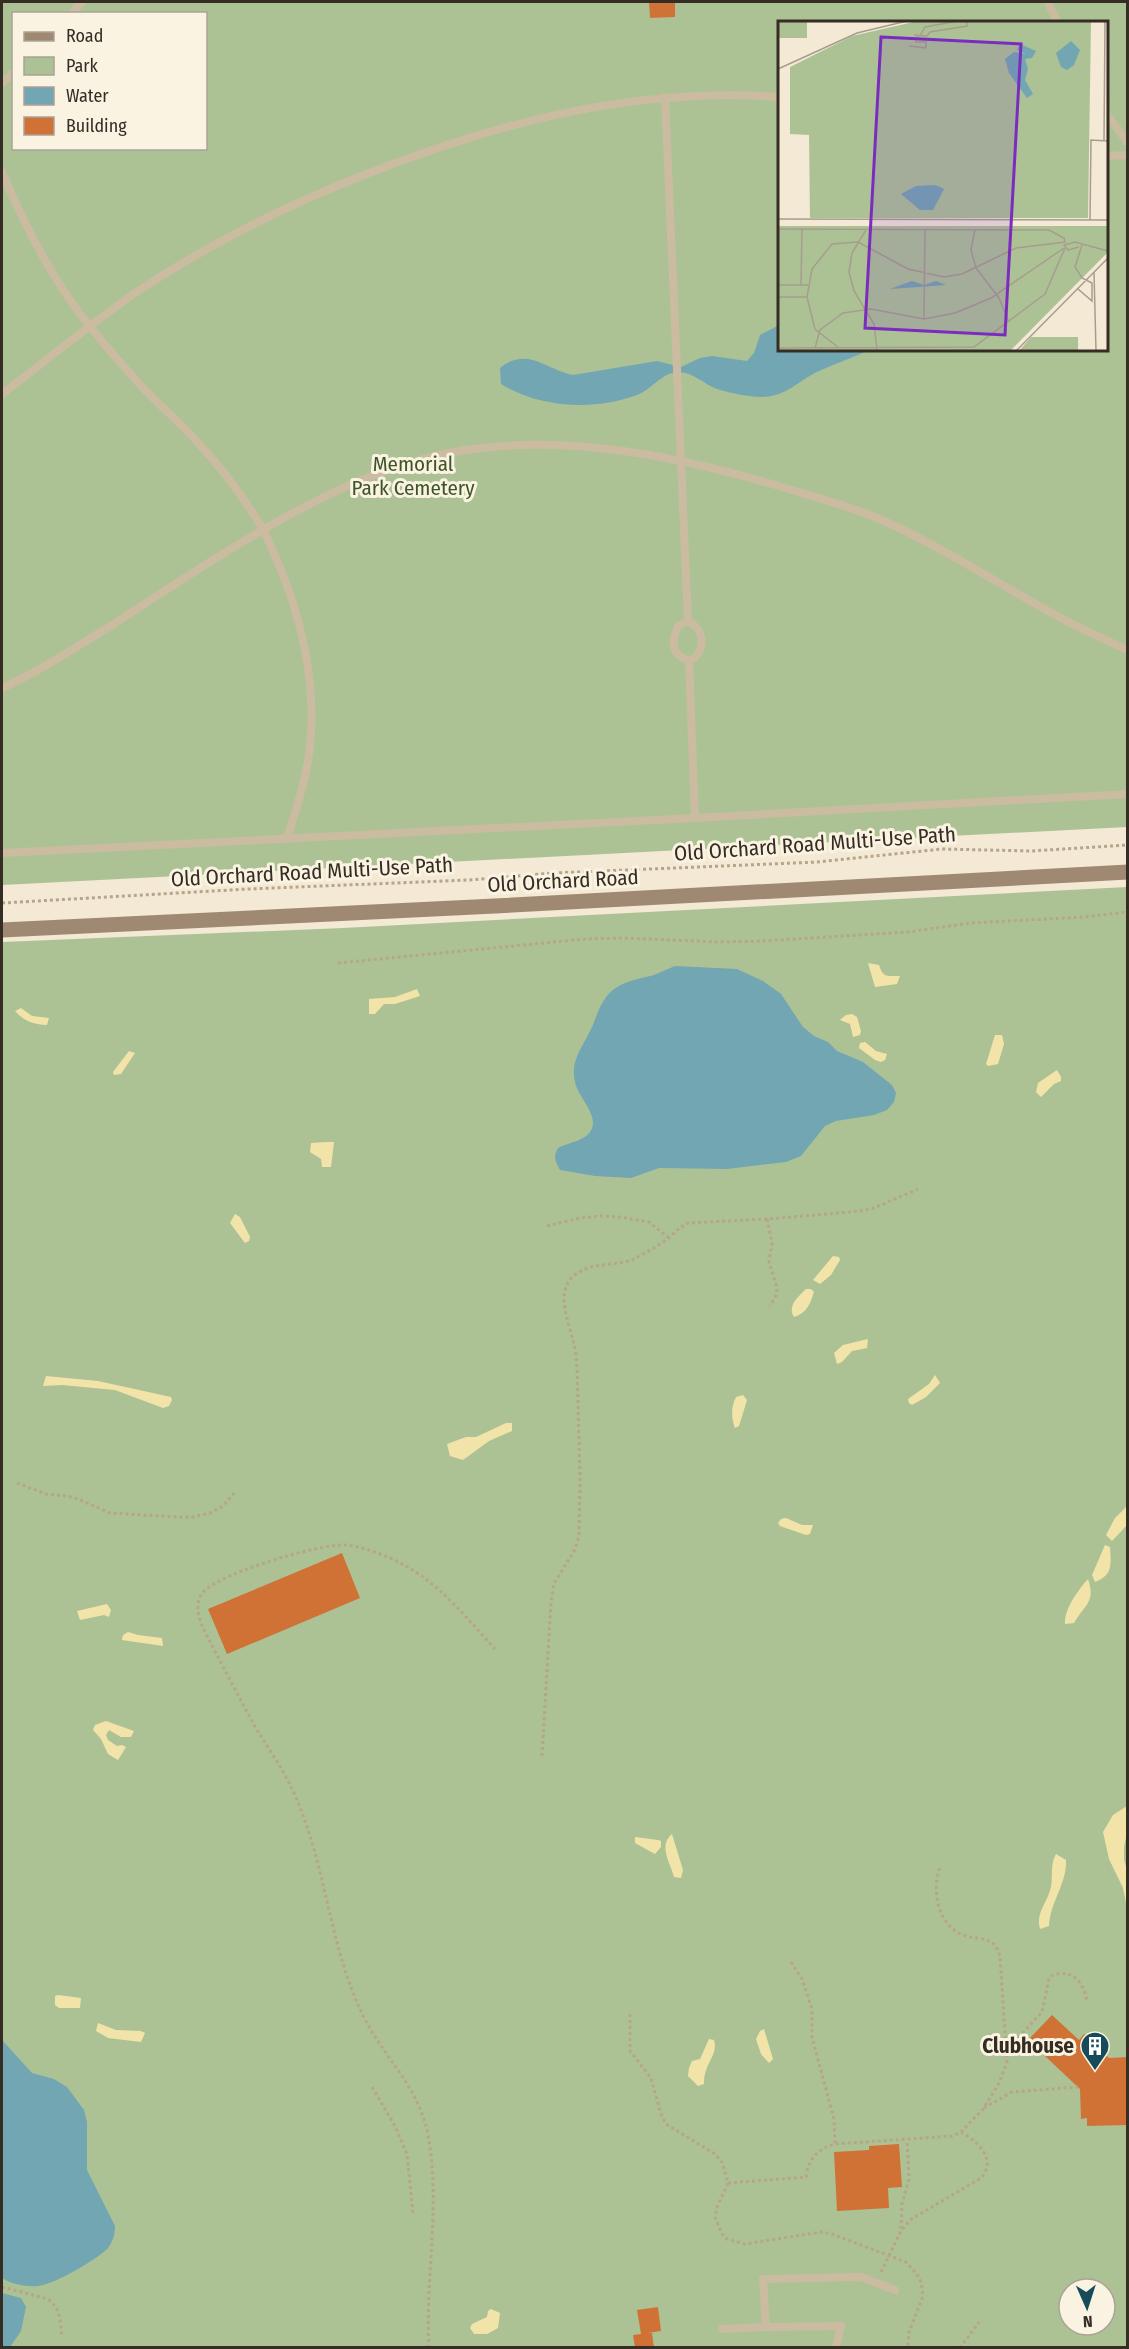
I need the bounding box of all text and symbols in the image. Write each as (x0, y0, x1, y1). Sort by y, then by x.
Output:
legend (12, 12, 207, 150)
inset map (778, 21, 1108, 351)
text: Road (66, 25, 103, 47)
text: Park (66, 55, 99, 77)
text: Water (66, 85, 109, 107)
text: Building (66, 115, 127, 137)
park label: Memorial Park Cemetery (352, 451, 475, 501)
street label: Old Orchard Road Multi-Use Path (673, 821, 957, 867)
street label: Old Orchard Road Multi-Use Path (170, 852, 454, 892)
street label: Old Orchard Road (487, 864, 639, 898)
building icon: Clubhouse (1079, 2030, 1111, 2072)
place label: Clubhouse (982, 2033, 1074, 2059)
north arrow (1057, 2277, 1117, 2337)
text: N (1082, 2312, 1093, 2331)

